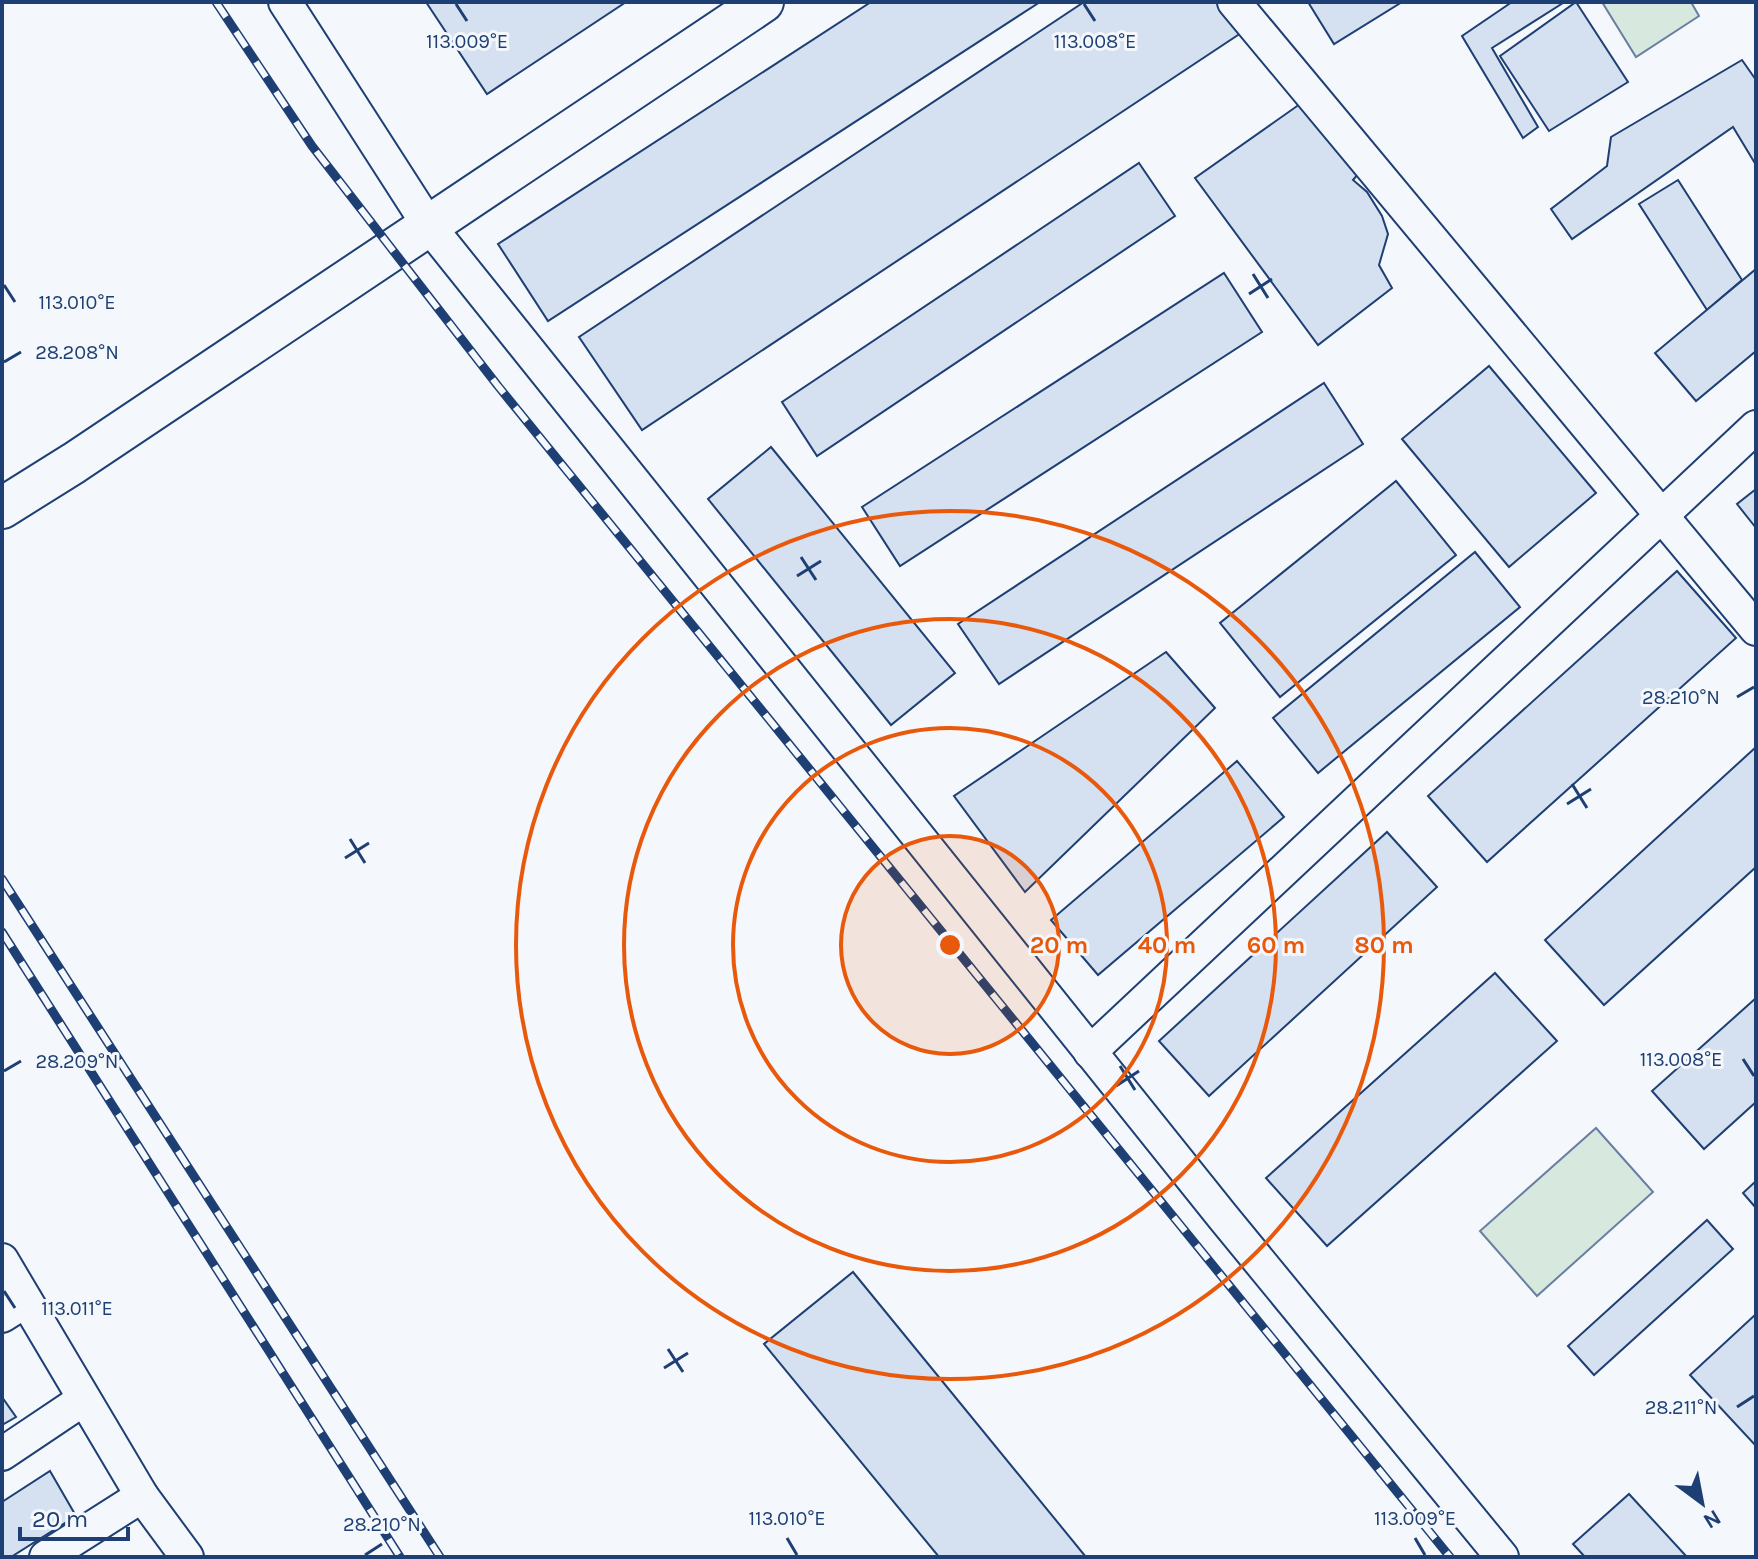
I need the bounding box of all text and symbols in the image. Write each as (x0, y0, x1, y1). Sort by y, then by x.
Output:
text: 113.009°E (426, 30, 508, 53)
text: 113.008°E (1054, 30, 1136, 53)
text: 113.010°E (39, 291, 116, 314)
text: 28.208°N (35, 341, 119, 364)
text: 28.210°N (1642, 686, 1720, 709)
centre of rings (936, 931, 964, 959)
text: 20 m (1030, 931, 1088, 959)
text: 40 m (1138, 931, 1196, 959)
text: 60 m (1247, 931, 1305, 959)
text: 80 m (1354, 931, 1414, 959)
text: 113.008°E (1640, 1048, 1722, 1071)
text: 28.209°N (36, 1050, 119, 1073)
text: 113.011°E (41, 1297, 113, 1320)
text: 28.211°N (1645, 1396, 1717, 1419)
north arrow (1662, 1463, 1742, 1543)
scale bar (20, 1491, 128, 1541)
text: N (1698, 1504, 1726, 1534)
text: 20 m (32, 1505, 88, 1533)
text: 113.010°E (749, 1507, 826, 1530)
text: 113.009°E (1374, 1507, 1456, 1530)
text: 28.210°N (343, 1513, 421, 1536)

